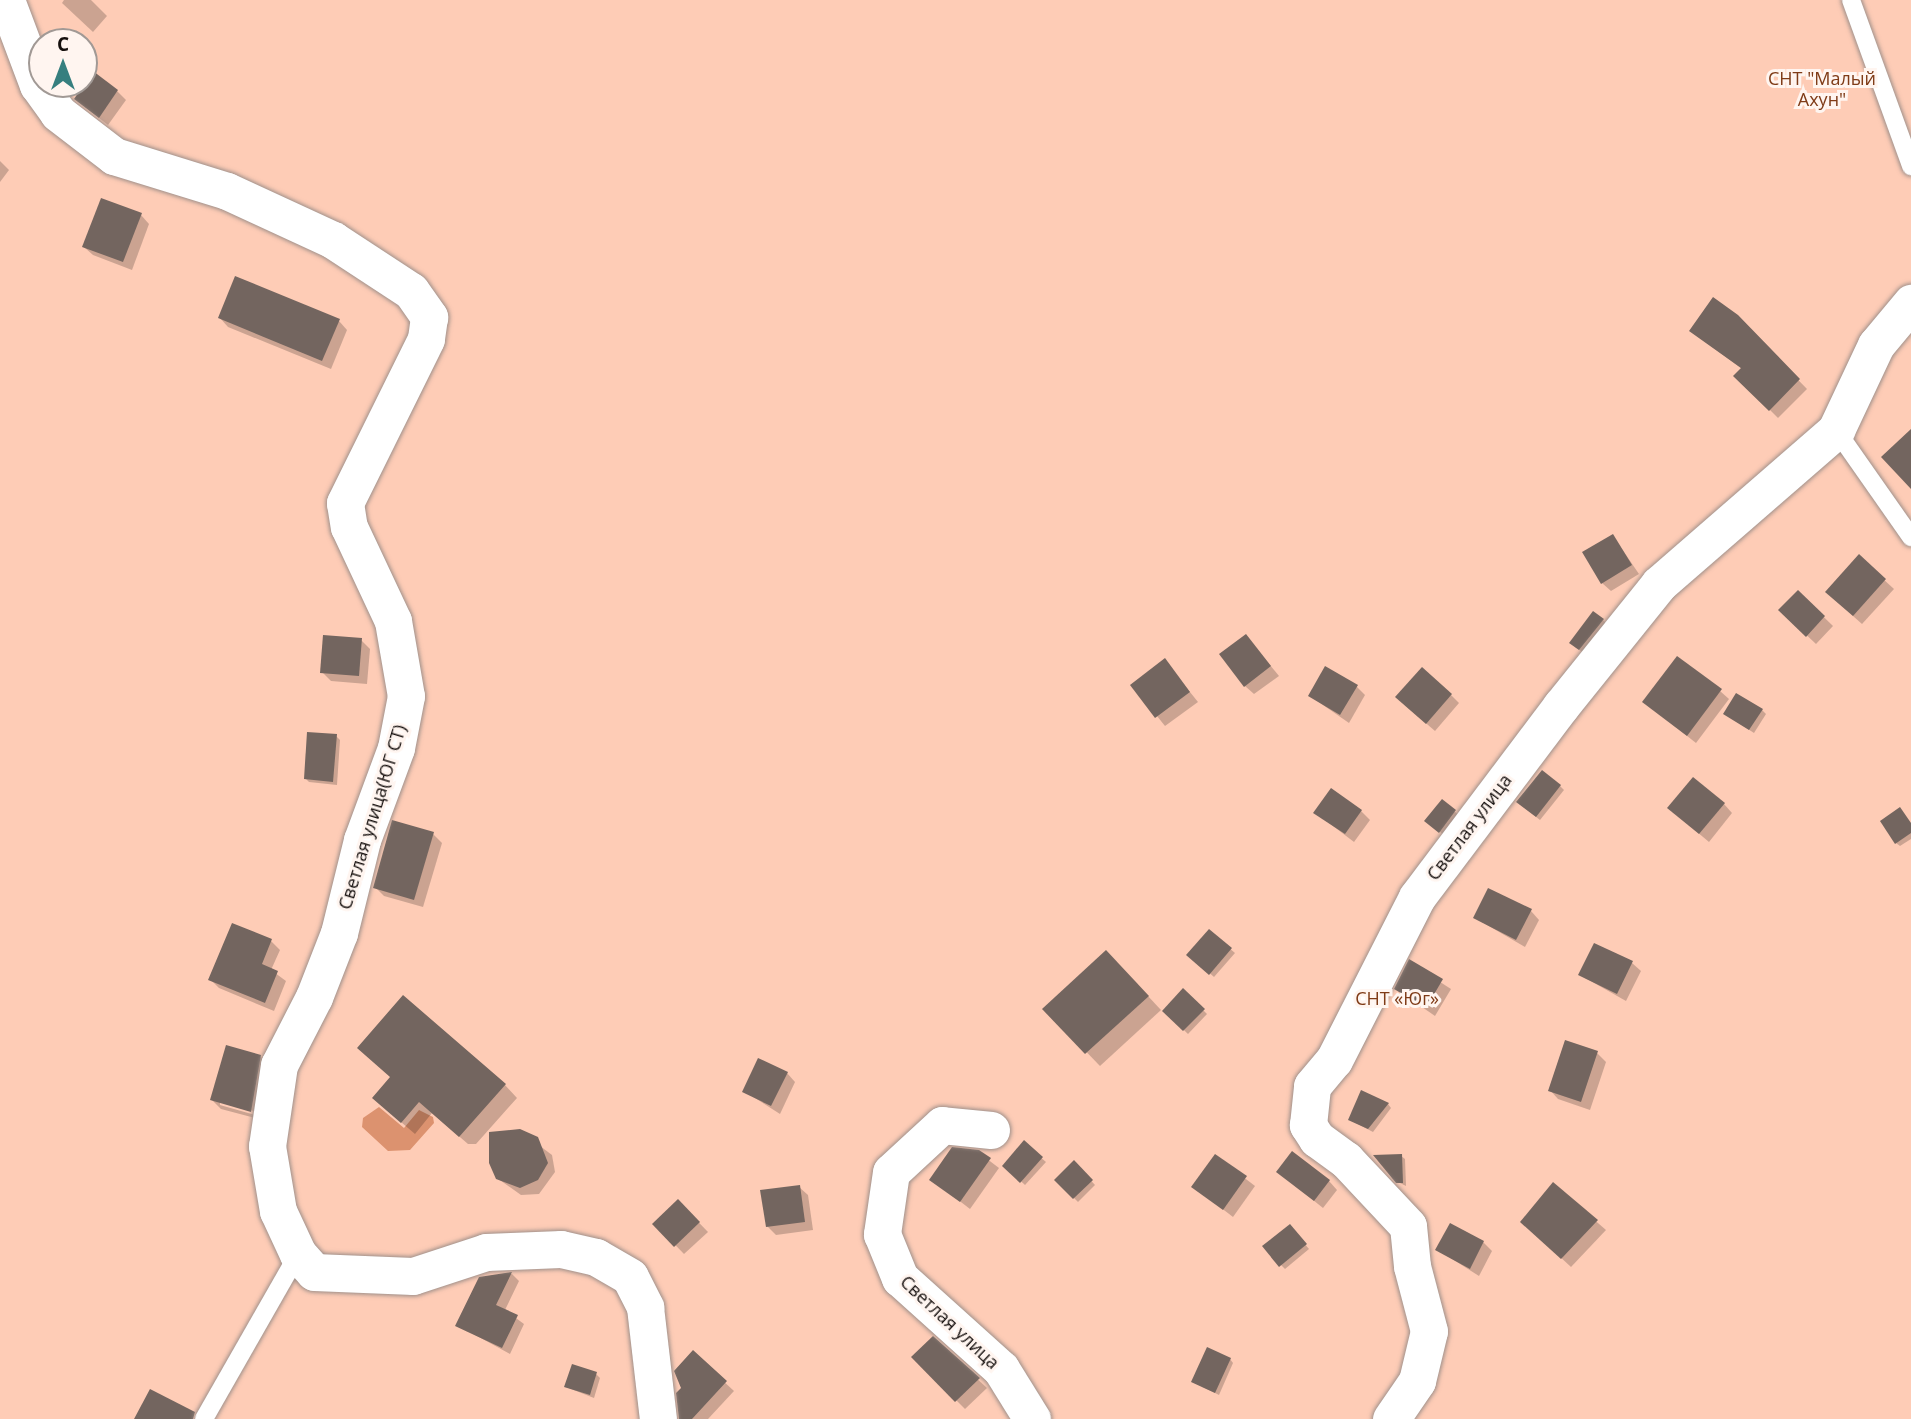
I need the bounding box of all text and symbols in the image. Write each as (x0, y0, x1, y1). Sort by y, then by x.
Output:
north arrow (28, 28, 98, 98)
text: С (57, 31, 69, 57)
park label: СНТ "Малый Ахун" (1768, 68, 1876, 110)
street label: Светлая улица(ЮГ СТ) (334, 722, 410, 912)
street label: Светлая улица (1422, 770, 1516, 884)
park label: СНТ «Юг» (1355, 987, 1439, 1009)
street label: Светлая улица (896, 1271, 1004, 1373)

